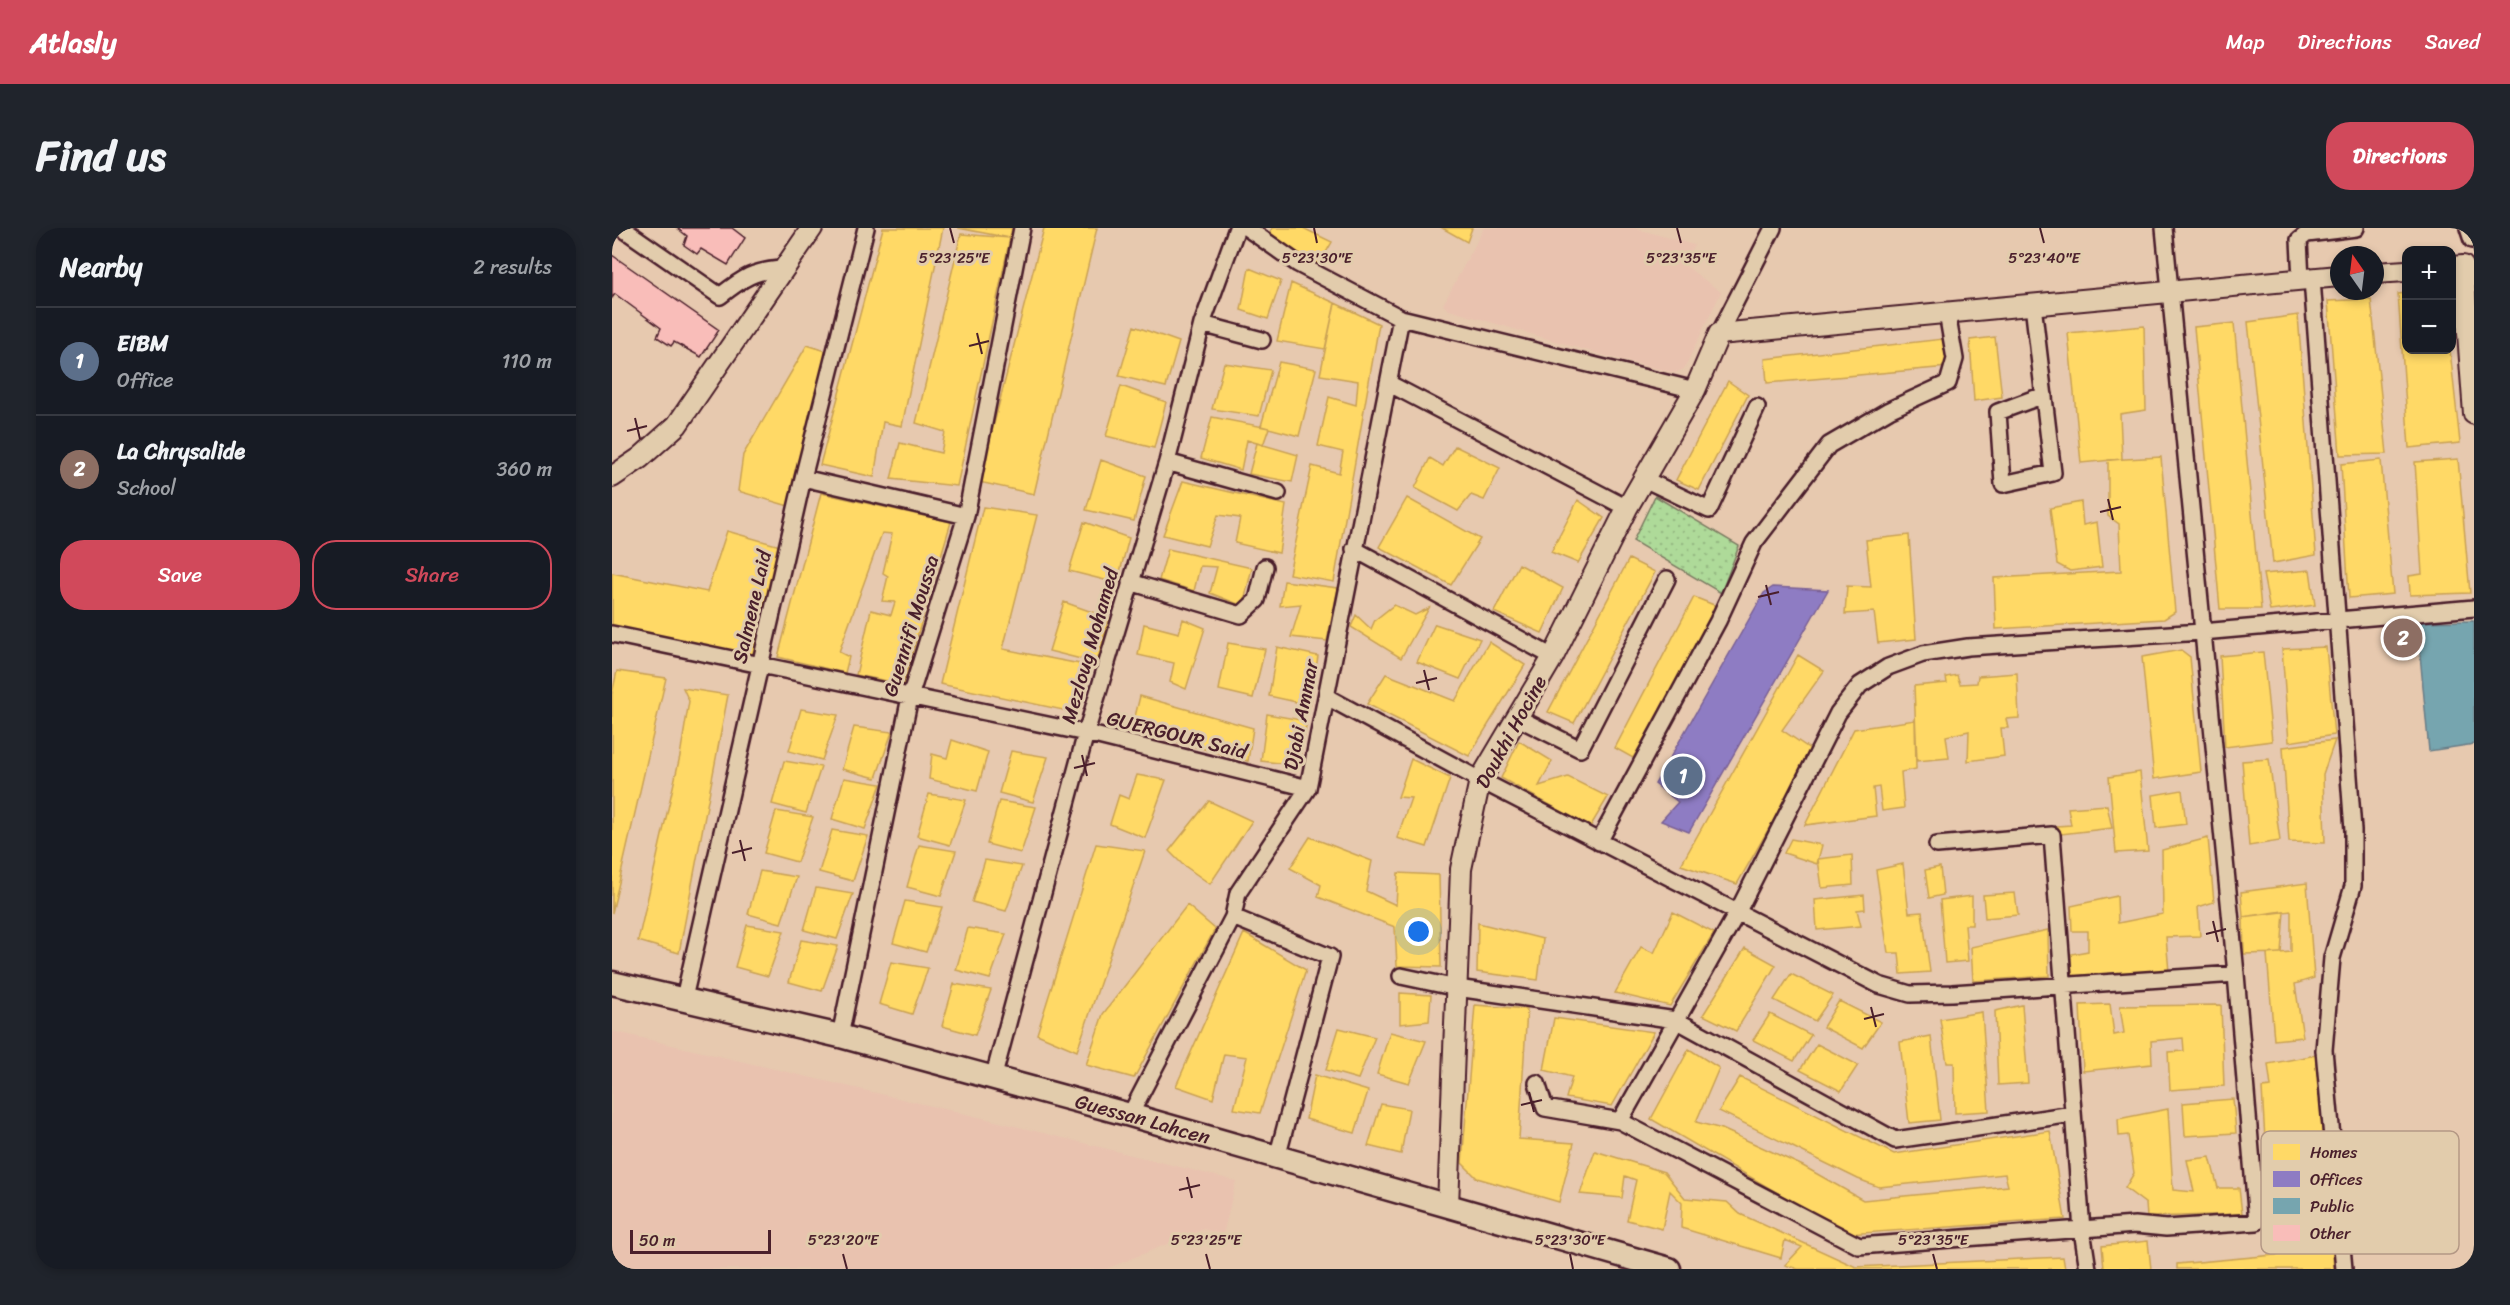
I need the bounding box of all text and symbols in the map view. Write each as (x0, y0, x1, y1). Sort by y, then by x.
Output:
text: Atlasly (30, 18, 117, 67)
text: Map (2226, 23, 2264, 61)
text: Directions (2297, 23, 2392, 61)
text: Saved (2425, 23, 2480, 61)
text: Find us (36, 119, 166, 193)
button: Directions (2326, 122, 2474, 190)
text: Nearby (60, 244, 142, 290)
text: 5°23'25"E (919, 245, 991, 271)
text: 5°23'30"E (1282, 245, 1354, 271)
text: 5°23'35"E (1646, 245, 1718, 271)
text: 5°23'40"E (2008, 245, 2081, 271)
north arrow (2330, 246, 2384, 300)
map controls (2402, 246, 2456, 354)
button: + (2402, 246, 2456, 300)
text: 2 results (473, 250, 552, 285)
button: − (2402, 300, 2456, 354)
text: EIBM (117, 324, 169, 363)
text: 1 (75, 344, 84, 379)
text: 110 m (502, 344, 552, 379)
text: Office (117, 363, 173, 398)
text: La Chrysalide (117, 432, 245, 471)
text: 2 (74, 452, 85, 487)
text: 360 m (496, 452, 552, 487)
text: School (117, 471, 176, 506)
button: Save (60, 540, 300, 610)
button: Share (312, 540, 552, 610)
street label: Salmene Laid (722, 546, 782, 667)
street label: Guennifi Moussa (873, 551, 949, 701)
street label: Mezloug Mohamed (1051, 563, 1129, 728)
pin: 2 (2384, 616, 2422, 660)
street label: Djabi Ammar (1273, 655, 1329, 773)
street label: Doukhi Hocine (1465, 669, 1557, 795)
street label: GUERGOUR Said (1103, 701, 1252, 770)
pin: 1 (1664, 754, 1702, 798)
your location (1404, 917, 1433, 946)
street label: Guessan Lahcen (1071, 1083, 1215, 1155)
legend (2261, 1131, 2459, 1254)
text: Homes (2310, 1138, 2358, 1167)
text: Offices (2310, 1165, 2363, 1194)
text: Public (2310, 1192, 2354, 1221)
text: Other (2310, 1219, 2352, 1248)
text: 50 m (639, 1226, 675, 1255)
scale bar (630, 1227, 771, 1254)
text: 5°23'20"E (808, 1227, 880, 1253)
text: 5°23'25"E (1171, 1227, 1243, 1253)
text: 5°23'30"E (1535, 1227, 1607, 1253)
text: 5°23'35"E (1898, 1227, 1970, 1253)

